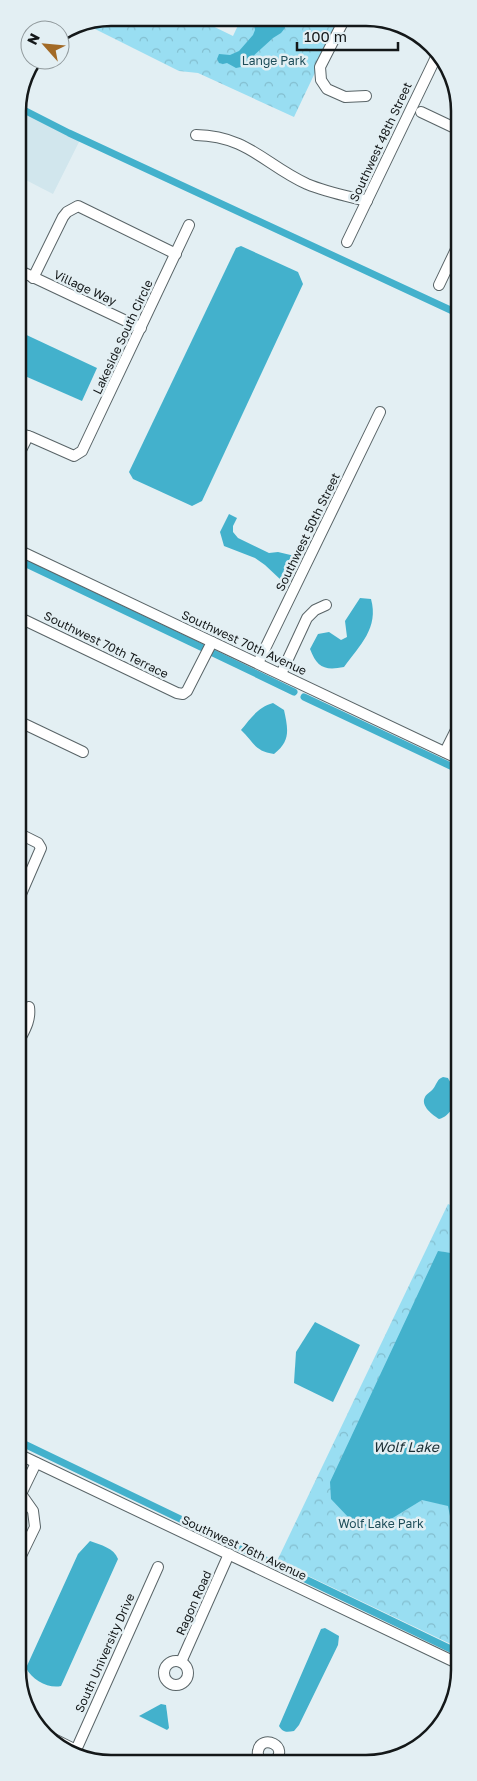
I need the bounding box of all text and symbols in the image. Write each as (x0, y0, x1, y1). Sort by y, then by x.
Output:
north arrow (20, 20, 70, 70)
scale bar (297, 20, 398, 52)
text: 100 m (304, 27, 347, 45)
text: N (23, 30, 43, 47)
park label: Lange Park (242, 53, 306, 68)
street label: Southwest 48th Street (346, 79, 415, 204)
street label: Village Way (52, 267, 119, 309)
street label: Lakeside South Circle (89, 277, 156, 396)
street label: Southwest 50th Street (272, 470, 343, 594)
street label: Southwest 70th Avenue (179, 607, 309, 678)
street label: Southwest 70th Terrace (41, 608, 171, 681)
water label: Wolf Lake (373, 1438, 440, 1455)
street label: Southwest 76th Avenue (179, 1512, 309, 1583)
park label: Wolf Lake Park (338, 1516, 424, 1531)
street label: Ragon Road (173, 1568, 214, 1637)
street label: South University Drive (71, 1591, 138, 1715)

